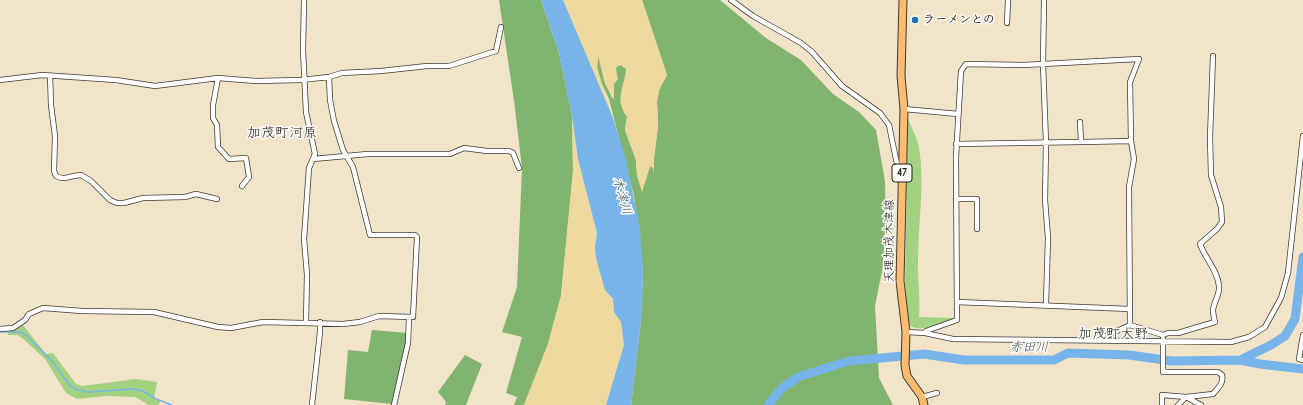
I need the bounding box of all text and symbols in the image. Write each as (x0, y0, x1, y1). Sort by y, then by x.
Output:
place label: ラーメンとの (923, 13, 995, 27)
marker: ラーメンとの (910, 15, 920, 25)
district label: 加茂町河原 (247, 125, 317, 141)
road number: 47 (892, 164, 912, 182)
water label: 木津川 (609, 175, 635, 217)
street label: 天理加茂木津線 (883, 199, 897, 283)
district label: 加茂町大野 (1078, 326, 1148, 342)
water label: 赤田川 (1010, 339, 1048, 355)

